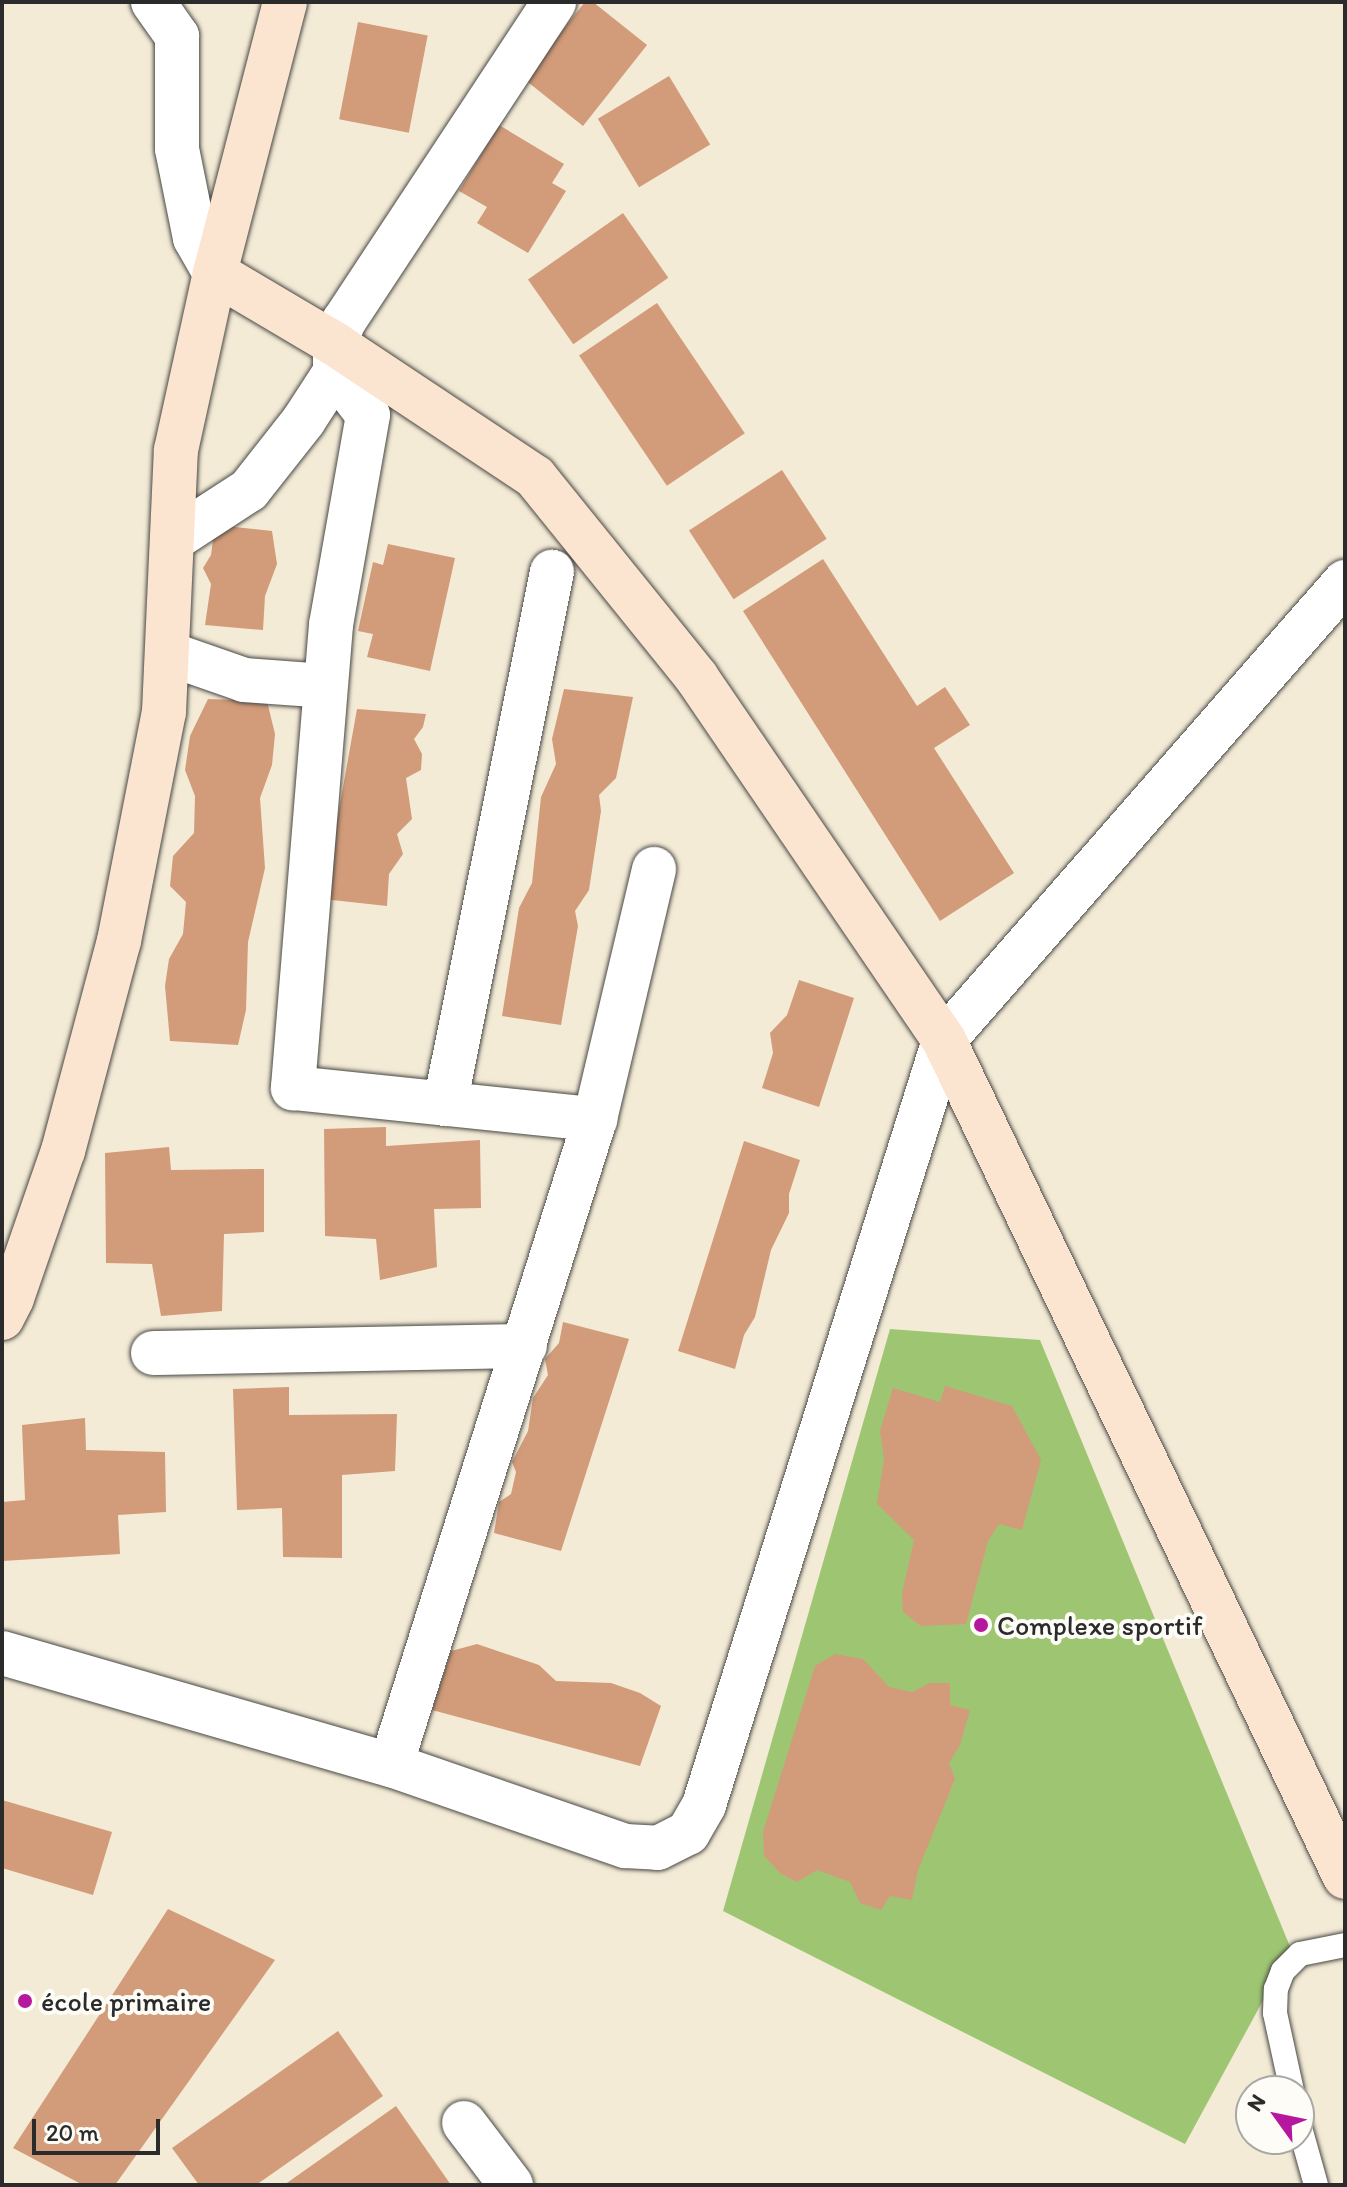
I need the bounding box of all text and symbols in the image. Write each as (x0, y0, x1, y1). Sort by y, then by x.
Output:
place label: Complexe sportif (997, 1608, 1202, 1642)
marker: Complexe sportif (972, 1616, 990, 1634)
place label: école primaire (41, 1984, 211, 2018)
marker: école primaire (16, 1992, 34, 2010)
north arrow (1235, 2075, 1315, 2155)
text: N (1241, 2089, 1271, 2116)
scale bar (36, 2103, 164, 2153)
text: 20 m (46, 2118, 99, 2147)

